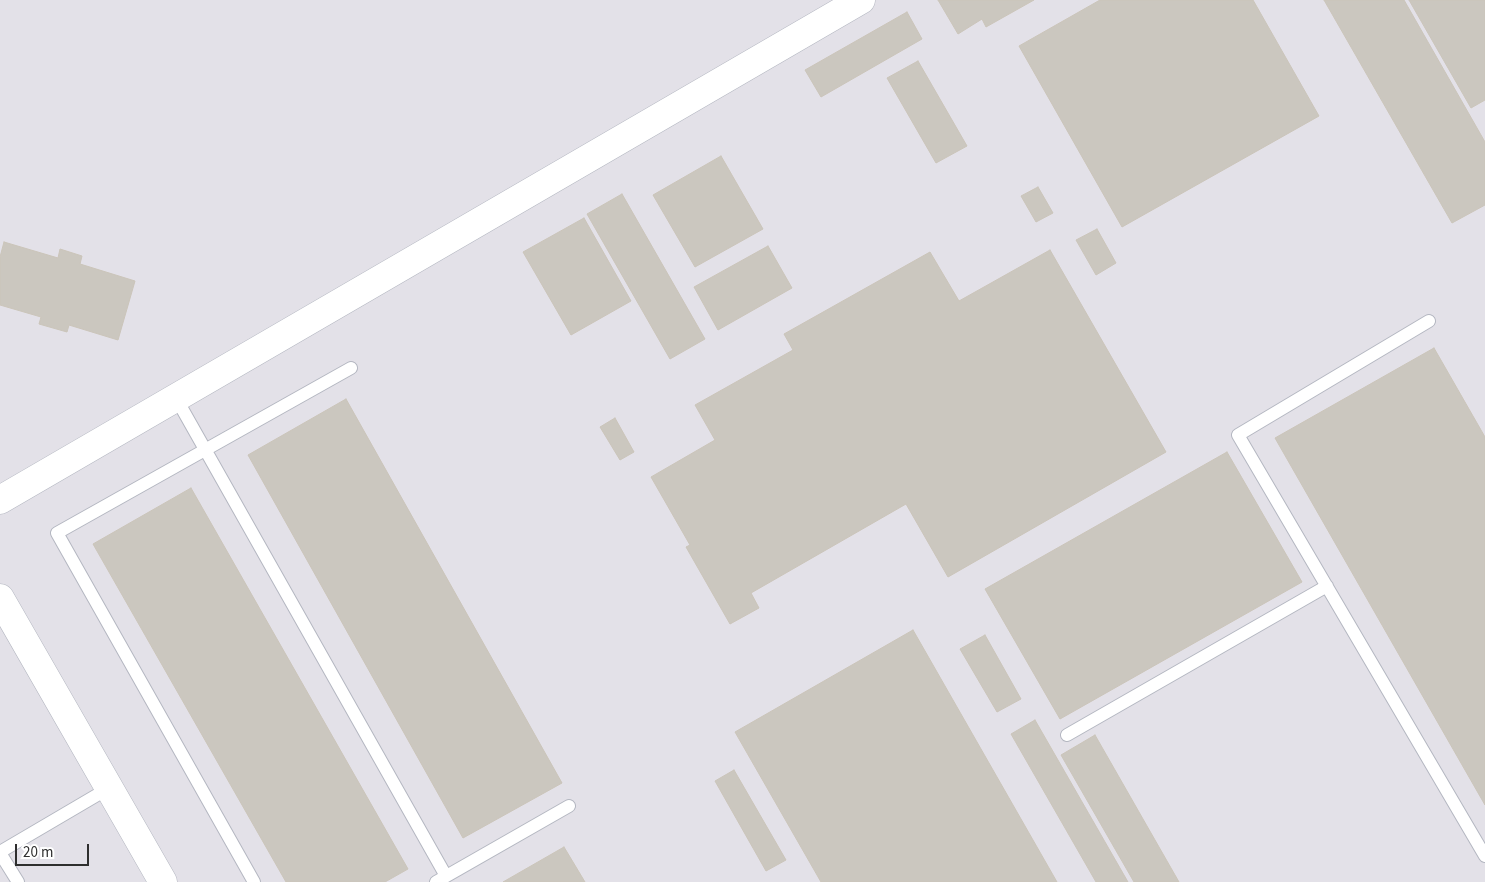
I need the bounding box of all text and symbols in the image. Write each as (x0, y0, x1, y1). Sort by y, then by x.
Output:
scale bar (18, 834, 91, 866)
text: 20 m (23, 842, 53, 863)

